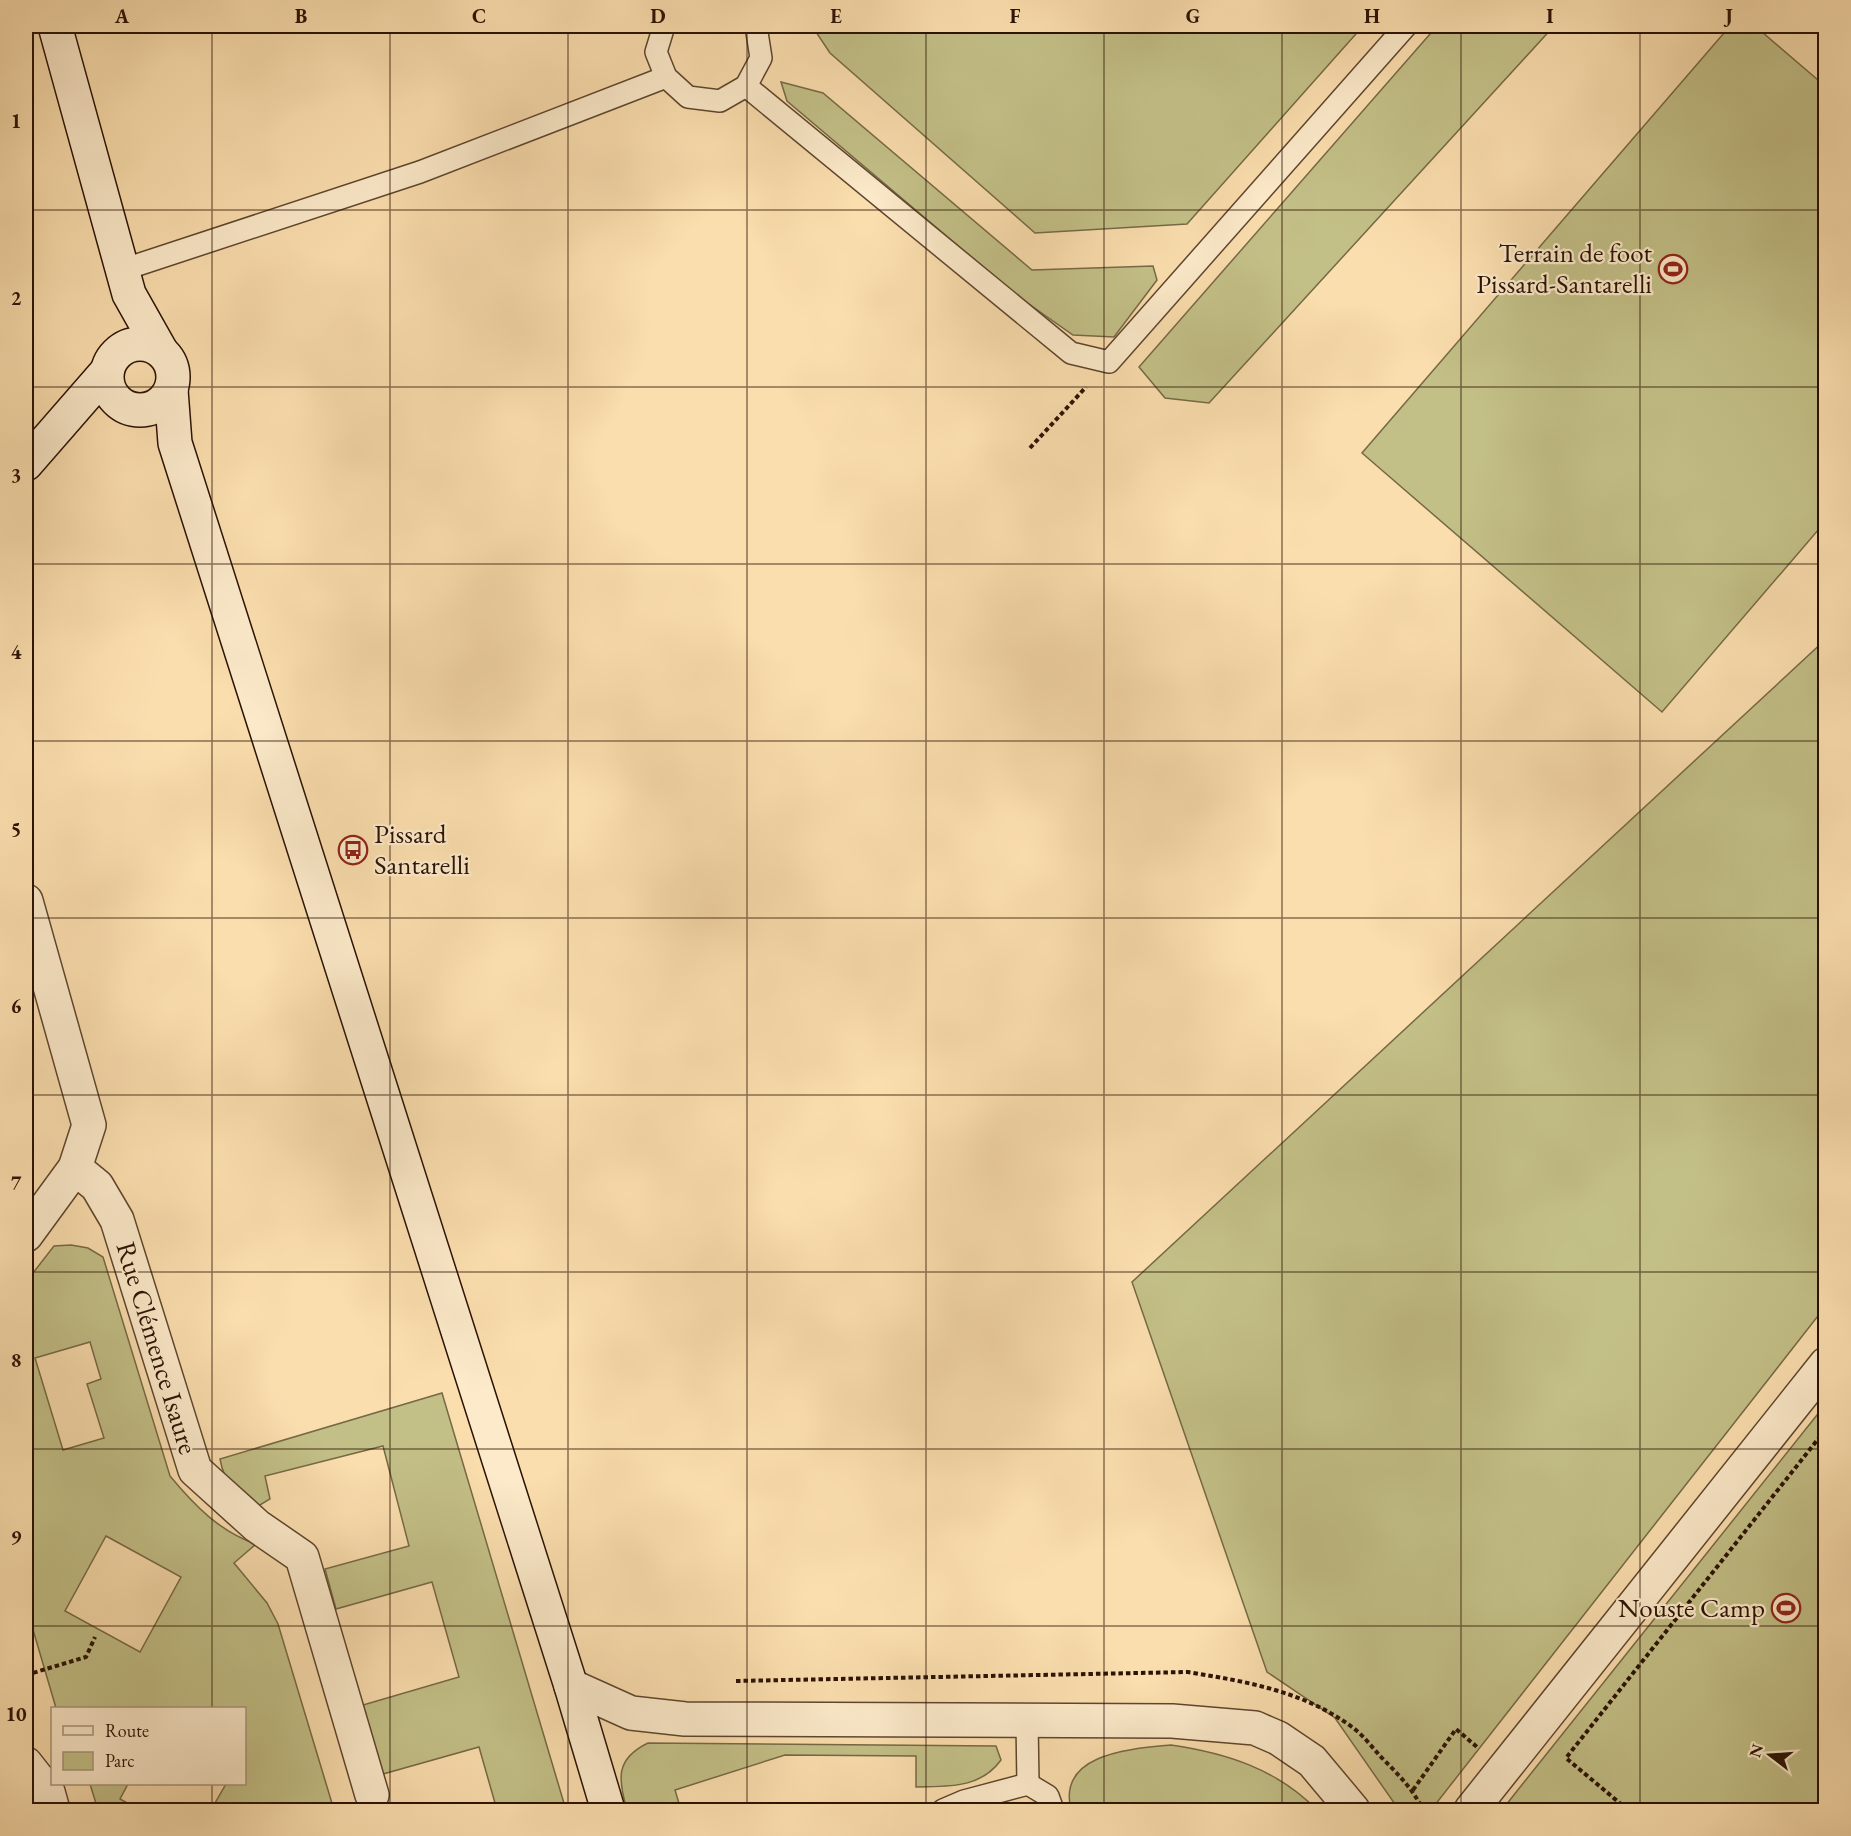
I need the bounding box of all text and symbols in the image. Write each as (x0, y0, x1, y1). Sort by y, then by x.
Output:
text: A (114, 3, 130, 29)
text: B (295, 3, 307, 29)
text: C (472, 3, 486, 29)
text: D (650, 3, 666, 29)
text: E (830, 3, 842, 29)
text: F (1010, 3, 1021, 29)
text: G (1186, 3, 1200, 29)
text: H (1364, 3, 1380, 29)
text: I (1546, 3, 1554, 29)
text: J (1723, 3, 1733, 29)
text: 1 (11, 108, 21, 134)
place label: Terrain de foot Pissard-Santarelli (1476, 235, 1653, 301)
sports icon: Terrain de foot Pissard-Santarelli (1657, 253, 1689, 285)
text: 2 (11, 285, 22, 311)
text: 3 (11, 462, 21, 488)
text: 4 (11, 639, 22, 665)
text: 5 (11, 816, 21, 842)
place label: Pissard Santarelli (374, 816, 470, 882)
bus stop icon: Pissard Santarelli (337, 834, 369, 866)
text: 6 (11, 993, 22, 1019)
text: 7 (11, 1170, 22, 1196)
street label: Rue Clémence Isaure (109, 1237, 206, 1458)
text: 8 (11, 1347, 21, 1373)
text: 9 (11, 1524, 22, 1550)
place label: Nouste Camp (1618, 1590, 1765, 1625)
sports icon: Nouste Camp (1770, 1592, 1802, 1624)
text: 10 (5, 1701, 27, 1727)
legend (51, 1707, 246, 1785)
text: Route (105, 1719, 149, 1742)
north arrow (1740, 1725, 1800, 1785)
text: N (1744, 1741, 1768, 1760)
text: Parc (105, 1749, 135, 1772)

